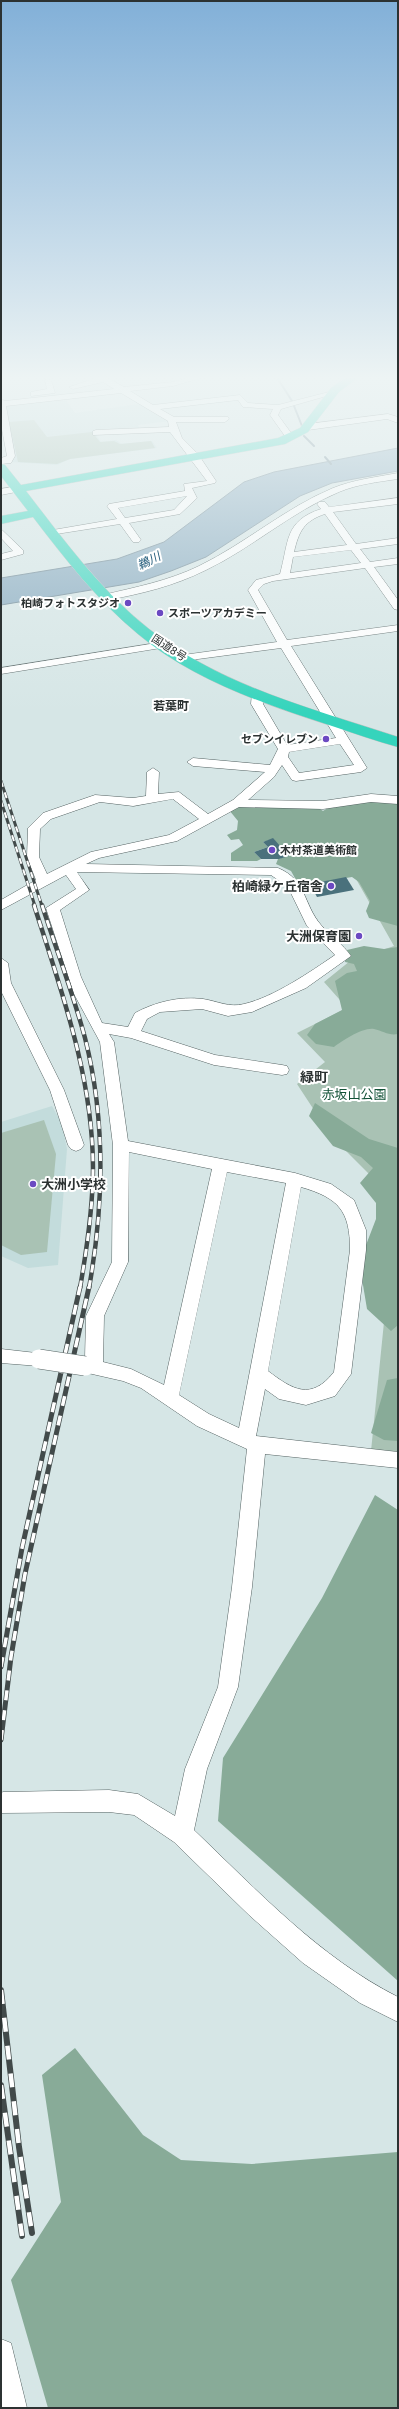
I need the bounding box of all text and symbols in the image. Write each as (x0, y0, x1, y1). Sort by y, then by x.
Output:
water label: 鵜川 (135, 548, 165, 573)
place label: 柏崎フォトスタジオ (21, 597, 120, 610)
marker: 柏崎フォトスタジオ (123, 598, 133, 608)
place label: スポーツアカデミー (168, 607, 267, 620)
marker: スポーツアカデミー (155, 608, 165, 618)
street label: 国道8号 (149, 632, 189, 664)
district label: 若葉町 (153, 699, 189, 713)
place label: セブンイレブン (241, 733, 318, 746)
marker: セブンイレブン (321, 734, 331, 744)
place label: 木村茶道美術館 (280, 844, 357, 857)
marker: 木村茶道美術館 (267, 845, 277, 855)
place label: 柏崎緑ケ丘宿舎 (232, 879, 323, 894)
marker: 柏崎緑ケ丘宿舎 (326, 881, 336, 891)
place label: 大洲保育園 (286, 929, 351, 944)
marker: 大洲保育園 (354, 931, 364, 941)
district label: 緑町 (300, 1069, 328, 1085)
park label: 赤坂山公園 (321, 1087, 387, 1102)
place label: 大洲小学校 (41, 1177, 106, 1192)
marker: 大洲小学校 (28, 1179, 38, 1189)

